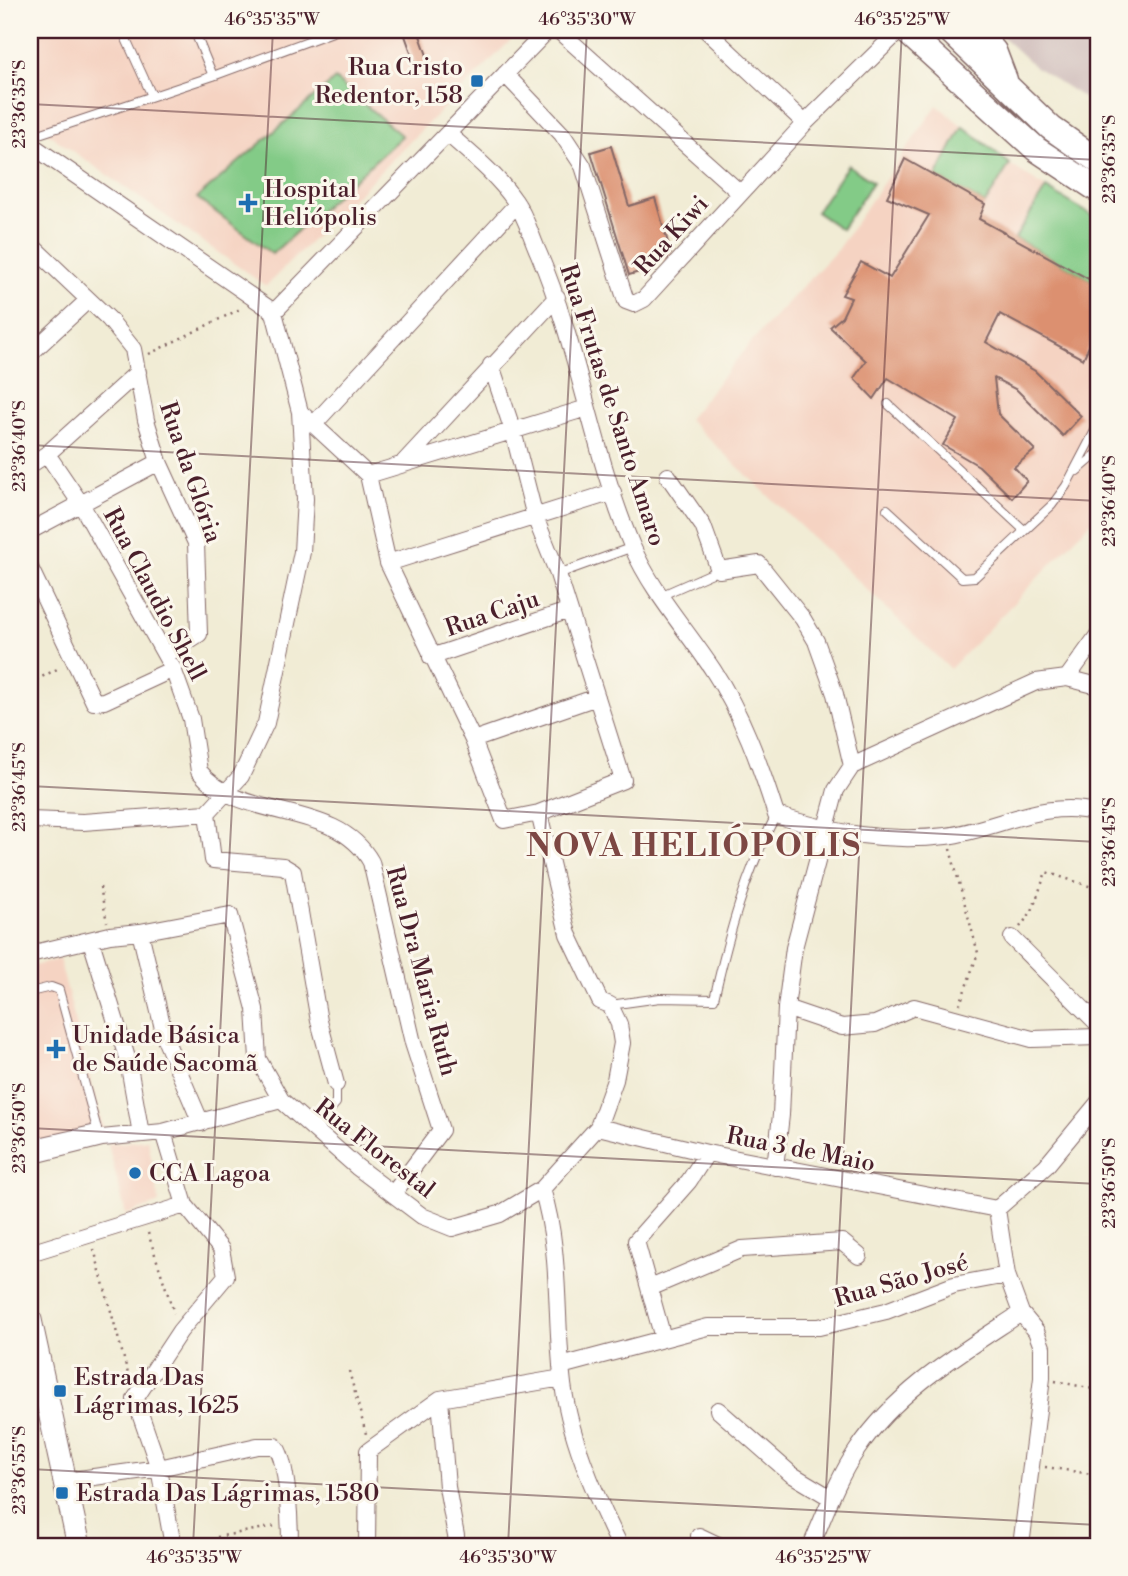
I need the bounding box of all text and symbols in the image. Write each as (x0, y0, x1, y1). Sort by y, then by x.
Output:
text: 46°35'35"W (224, 8, 320, 31)
text: 46°35'30"W (538, 8, 636, 31)
text: 46°35'25"W (854, 8, 950, 31)
place label: Rua Cristo Redentor, 158 (314, 53, 463, 111)
text: 23°36'35"S (8, 60, 31, 148)
marker: Rua Cristo Redentor, 158 (469, 73, 485, 89)
text: 23°36'35"S (1098, 115, 1121, 203)
place label: Hospital Heliópolis (264, 175, 377, 233)
street label: Rua Kiwi (628, 189, 715, 282)
marker: Hospital Heliópolis (238, 193, 258, 213)
street label: Rua Frutas de Santo Amaro (552, 260, 672, 550)
street label: Rua da Glória (152, 398, 228, 548)
text: 23°36'40"S (8, 400, 31, 492)
text: 23°36'40"S (1098, 455, 1121, 547)
street label: Rua Claudio Shell (96, 503, 212, 686)
street label: Rua Caju (441, 584, 544, 644)
text: 23°36'45"S (8, 742, 31, 832)
text: 23°36'45"S (1098, 797, 1121, 887)
district label: NOVA HELIÓPOLIS (526, 823, 862, 866)
street label: Rua Dra Maria Ruth (379, 863, 463, 1079)
place label: Unidade Básica de Saúde Sacomã (72, 1021, 259, 1079)
marker: Unidade Básica de Saúde Sacomã (46, 1039, 66, 1059)
text: 23°36'50"S (8, 1083, 31, 1173)
street label: Rua Florestal (308, 1092, 441, 1205)
street label: Rua 3 de Maio (724, 1121, 878, 1179)
text: 23°36'50"S (1098, 1138, 1121, 1228)
place label: CCA Lagoa (149, 1159, 271, 1189)
marker: CCA Lagoa (127, 1165, 143, 1181)
street label: Rua São José (831, 1248, 972, 1314)
place label: Estrada Das Lágrimas, 1625 (74, 1363, 239, 1421)
marker: Estrada Das Lágrimas, 1625 (52, 1383, 68, 1399)
text: 23°36'55"S (8, 1426, 31, 1514)
place label: Estrada Das Lágrimas, 1580 (76, 1479, 379, 1509)
marker: Estrada Das Lágrimas, 1580 (54, 1485, 70, 1501)
text: 46°35'35"W (146, 1546, 242, 1569)
text: 46°35'30"W (459, 1546, 557, 1569)
text: 46°35'25"W (775, 1546, 871, 1569)

